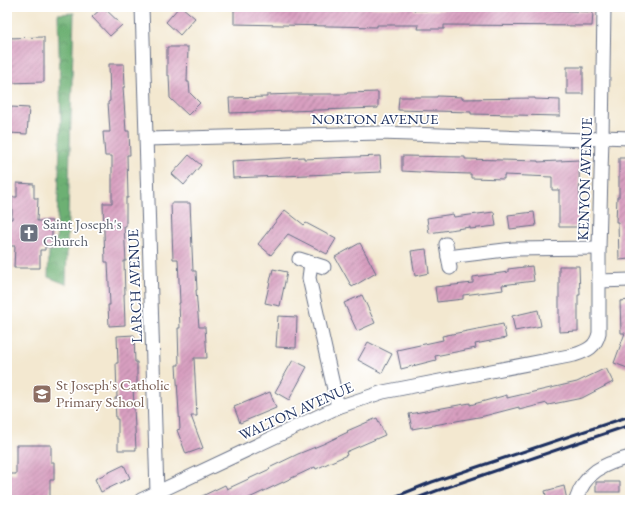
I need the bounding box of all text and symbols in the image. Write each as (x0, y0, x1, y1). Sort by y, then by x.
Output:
street label: NORTON AVENUE (312, 109, 439, 128)
street label: KENYON AVENUE (573, 116, 596, 241)
place label: Saint Joseph's Church (43, 214, 122, 250)
church icon: Saint Joseph's Church (18, 222, 40, 244)
street label: LARCH AVENUE (123, 228, 146, 343)
place label: St Joseph's Catholic Primary School (56, 375, 170, 411)
street label: WALTON AVENUE (236, 377, 357, 444)
school or university icon: St Joseph's Catholic Primary School (31, 383, 53, 405)

